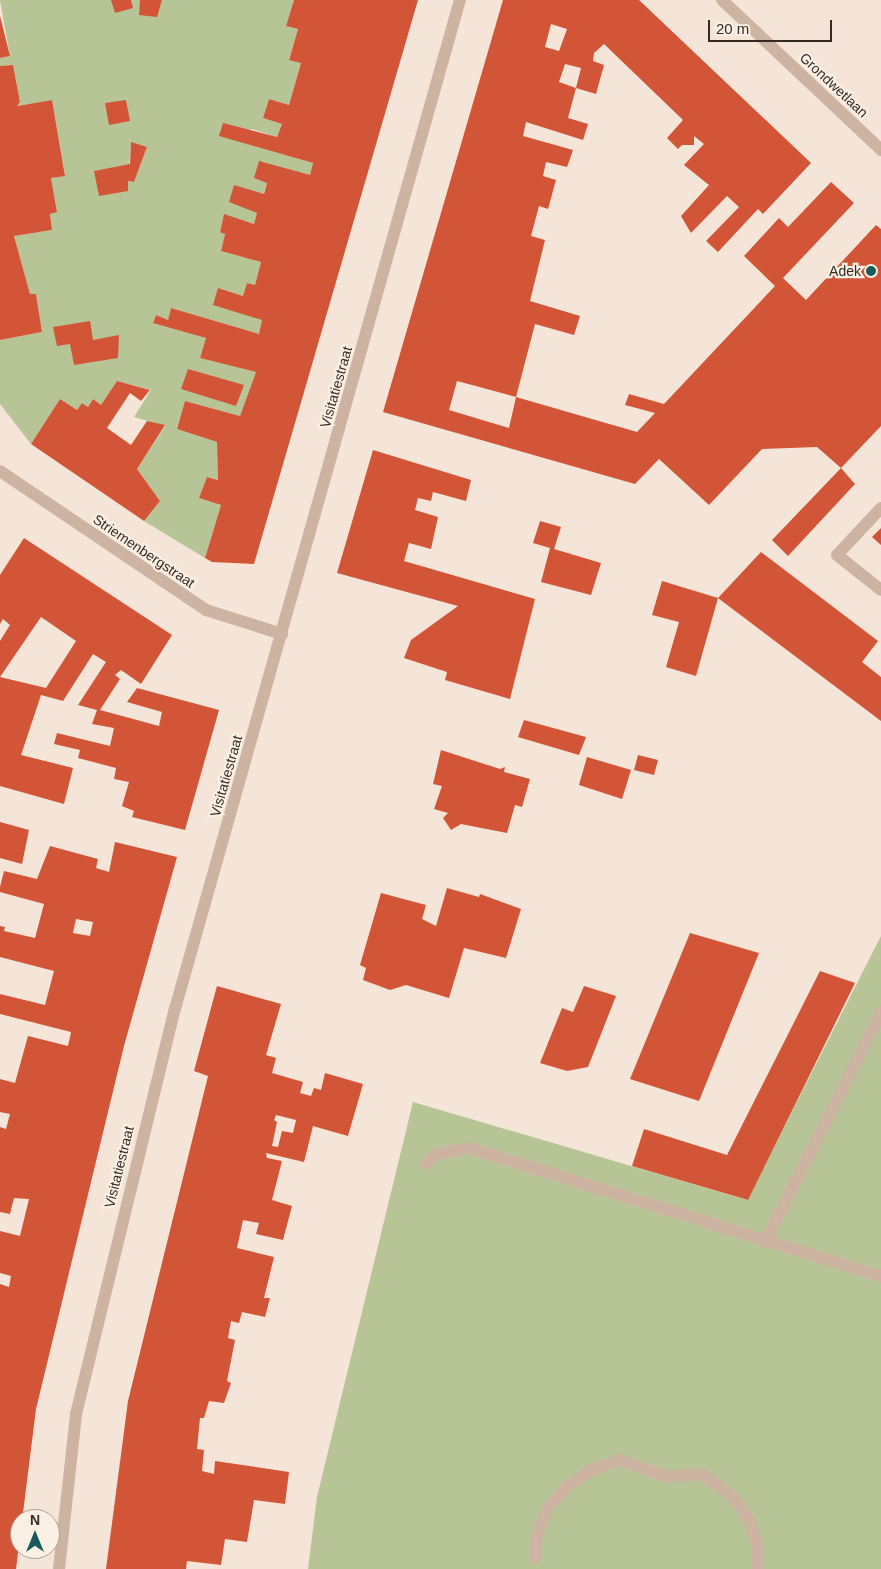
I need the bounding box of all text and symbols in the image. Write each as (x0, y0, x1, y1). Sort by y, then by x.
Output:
scale bar (711, 10, 835, 42)
text: 20 m (716, 20, 749, 37)
street label: Grondwetlaan (796, 49, 872, 121)
place label: Adek (829, 263, 861, 279)
marker: Adek (865, 265, 877, 277)
street label: Visitatiestraat (316, 344, 356, 430)
street label: Striemenbergstraat (90, 511, 198, 591)
street label: Visitatiestraat (206, 733, 246, 819)
street label: Visitatiestraat (101, 1124, 137, 1210)
north arrow (10, 1509, 60, 1559)
text: N (30, 1512, 40, 1528)

